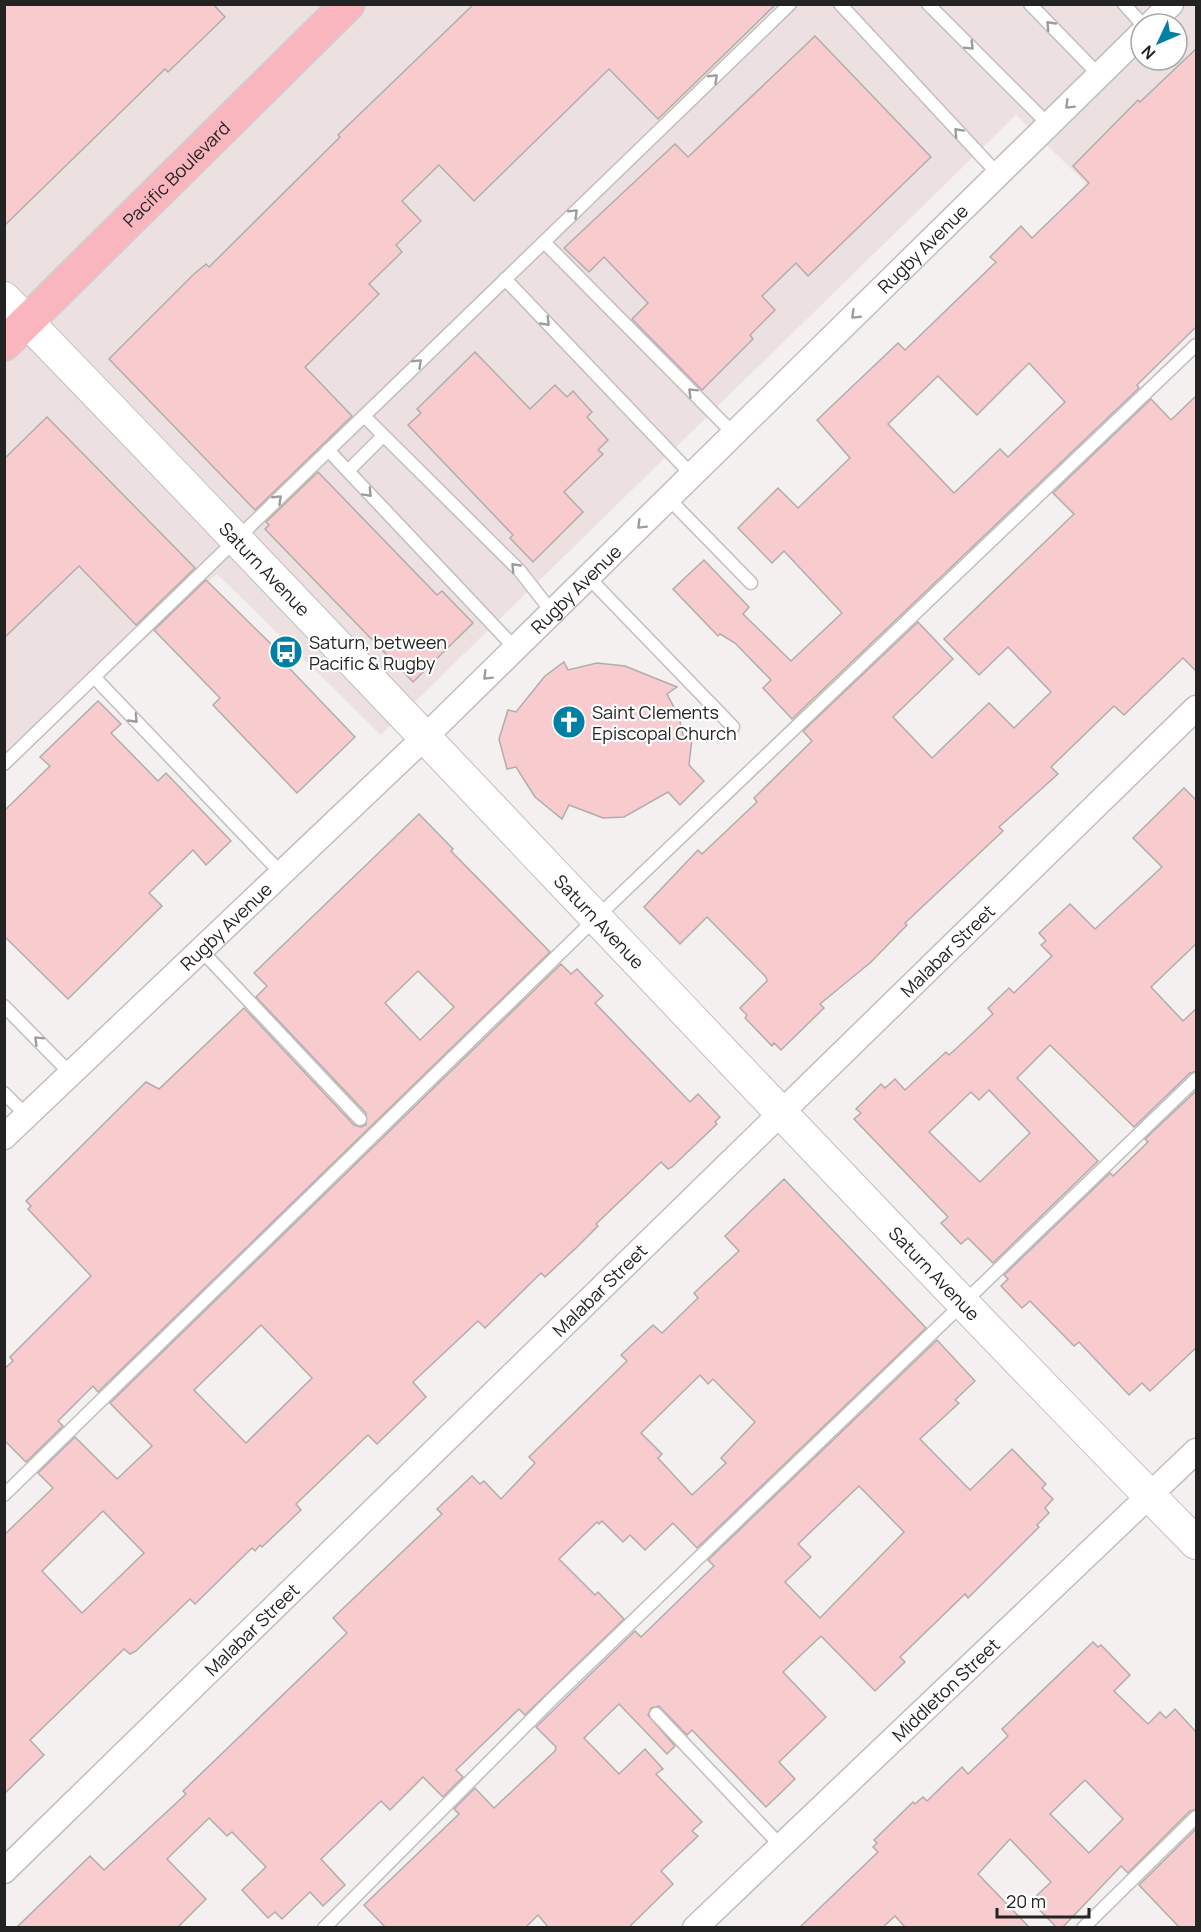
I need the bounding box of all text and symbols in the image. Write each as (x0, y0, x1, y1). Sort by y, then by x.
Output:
north arrow (1129, 12, 1189, 72)
one-way arrow (1046, 21, 1057, 31)
one-way arrow (962, 38, 973, 49)
text: N (1136, 41, 1160, 64)
one-way arrow (708, 74, 718, 85)
one-way arrow (1066, 97, 1077, 108)
street label: Pacific Boulevard (117, 116, 235, 232)
one-way arrow (954, 128, 965, 138)
street label: Rugby Avenue (872, 199, 973, 298)
one-way arrow (566, 210, 577, 221)
one-way arrow (852, 307, 863, 318)
one-way arrow (538, 314, 549, 325)
one-way arrow (411, 360, 422, 371)
one-way arrow (689, 389, 700, 400)
one-way arrow (361, 486, 372, 497)
one-way arrow (272, 495, 282, 506)
street label: Saturn Avenue (214, 517, 315, 621)
one-way arrow (637, 517, 648, 528)
street label: Rugby Avenue (525, 539, 626, 639)
one-way arrow (511, 563, 522, 573)
place label: Saturn, between Pacific & Rugby (309, 630, 447, 675)
bus stop icon: Saturn, between Pacific & Rugby (268, 634, 304, 670)
one-way arrow (483, 669, 493, 680)
place label: Saint Clements Episcopal Church (592, 700, 737, 745)
church icon: Saint Clements Episcopal Church (551, 704, 587, 740)
one-way arrow (127, 713, 138, 723)
street label: Saturn Avenue (549, 869, 650, 974)
street label: Rugby Avenue (175, 877, 277, 975)
street label: Malabar Street (895, 899, 1000, 1002)
one-way arrow (34, 1036, 45, 1047)
street label: Saturn Avenue (884, 1221, 985, 1326)
street label: Malabar Street (547, 1238, 652, 1342)
street label: Malabar Street (199, 1578, 304, 1681)
street label: Middleton Street (887, 1632, 1005, 1746)
scale bar (997, 1881, 1088, 1919)
text: 20 m (1006, 1889, 1046, 1913)

